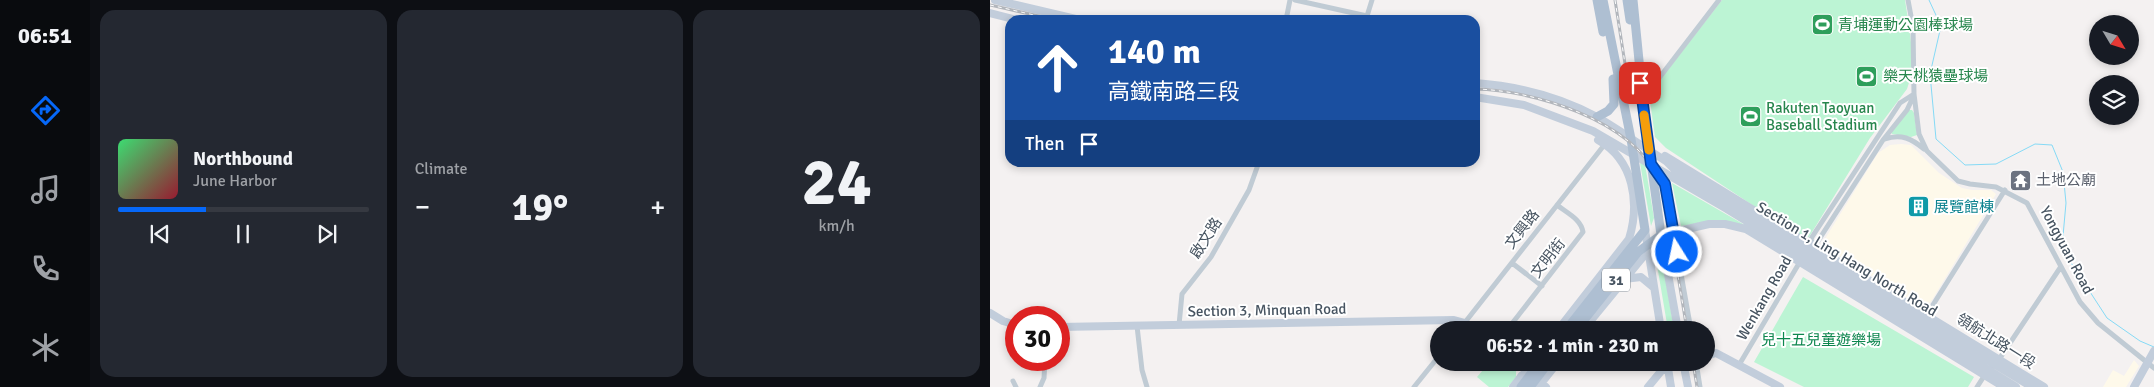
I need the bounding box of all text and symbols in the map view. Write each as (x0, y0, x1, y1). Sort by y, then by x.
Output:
sports icon: 青埔運動公園棒球場 (1810, 13, 1834, 37)
north arrow (2089, 15, 2139, 65)
map controls (2089, 15, 2139, 125)
place label: 青埔運動公園棒球場 (1838, 16, 1973, 34)
text: 06:51 (18, 22, 72, 49)
text: 140 m (1108, 30, 1201, 73)
icon: ahead (1025, 35, 1090, 100)
pin (1619, 62, 1661, 104)
sports icon: 樂天桃猿壘球場 (1855, 64, 1879, 88)
place label: 樂天桃猿壘球場 (1883, 67, 1988, 85)
icon: arrive (1626, 69, 1654, 97)
button: layers (2089, 75, 2139, 125)
text: 高鐵南路三段 (1108, 78, 1240, 105)
icon: directions (28, 93, 63, 128)
place label: Rakuten Taoyuan Baseball Stadium (1766, 99, 1878, 134)
sports icon: Rakuten Taoyuan Baseball Stadium (1738, 105, 1762, 129)
icon: arrive (1075, 130, 1103, 158)
text: Then (1025, 132, 1065, 156)
text: 24 (802, 143, 872, 223)
text: Northbound (193, 147, 293, 171)
text: Climate (415, 159, 467, 179)
temple icon: 土地公廟 (2008, 168, 2032, 192)
text: June Harbor (193, 171, 277, 191)
place label: 土地公廟 (2036, 171, 2096, 189)
icon: music (28, 172, 63, 207)
text: 19° (512, 184, 568, 231)
text: − (415, 190, 430, 224)
text: + (650, 190, 665, 224)
building icon: 展覽館棟 (1906, 195, 1930, 219)
street label: Section 1, Ling Hang North Road (1753, 198, 1941, 320)
place label: 展覽館棟 (1934, 198, 1994, 216)
street label: Yongyuan Road (2036, 203, 2098, 297)
street label: 文興路 (1501, 206, 1543, 252)
street label: 啟文路 (1186, 214, 1226, 262)
text: km/h (819, 216, 855, 236)
icon: previous (146, 220, 174, 248)
icon: pause (229, 220, 257, 248)
icon: next (313, 220, 341, 248)
position arrow (1650, 225, 1702, 277)
street label: 文明街 (1527, 235, 1569, 281)
icon: phone (28, 251, 63, 286)
street label: Wenkang Road (1733, 253, 1795, 343)
road number: 31 (1602, 268, 1630, 292)
street label: Section 3, Minquan Road (1187, 300, 1347, 320)
speed limit sign: 30 (1005, 306, 1070, 371)
street label: 領航北路一段 (1953, 310, 2039, 372)
icon: climate (28, 330, 63, 365)
park label: 兒十五兒童遊樂場 (1761, 331, 1881, 349)
text: 06:52 · 1 min · 230 m (1486, 334, 1659, 358)

